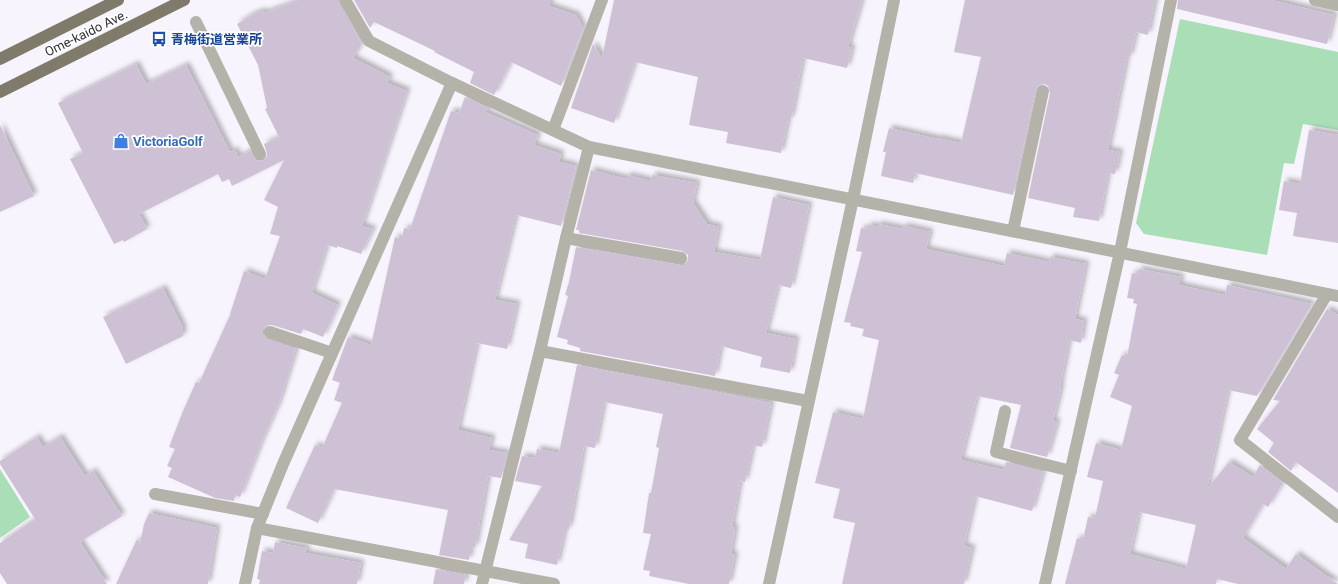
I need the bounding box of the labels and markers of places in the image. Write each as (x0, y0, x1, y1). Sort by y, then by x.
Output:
bus stop icon: 青梅街道営業所 (150, 30, 168, 48)
place label: 青梅街道営業所 (171, 32, 262, 47)
shop icon: VictoriaGolf (112, 132, 130, 150)
place label: VictoriaGolf (133, 134, 203, 149)

